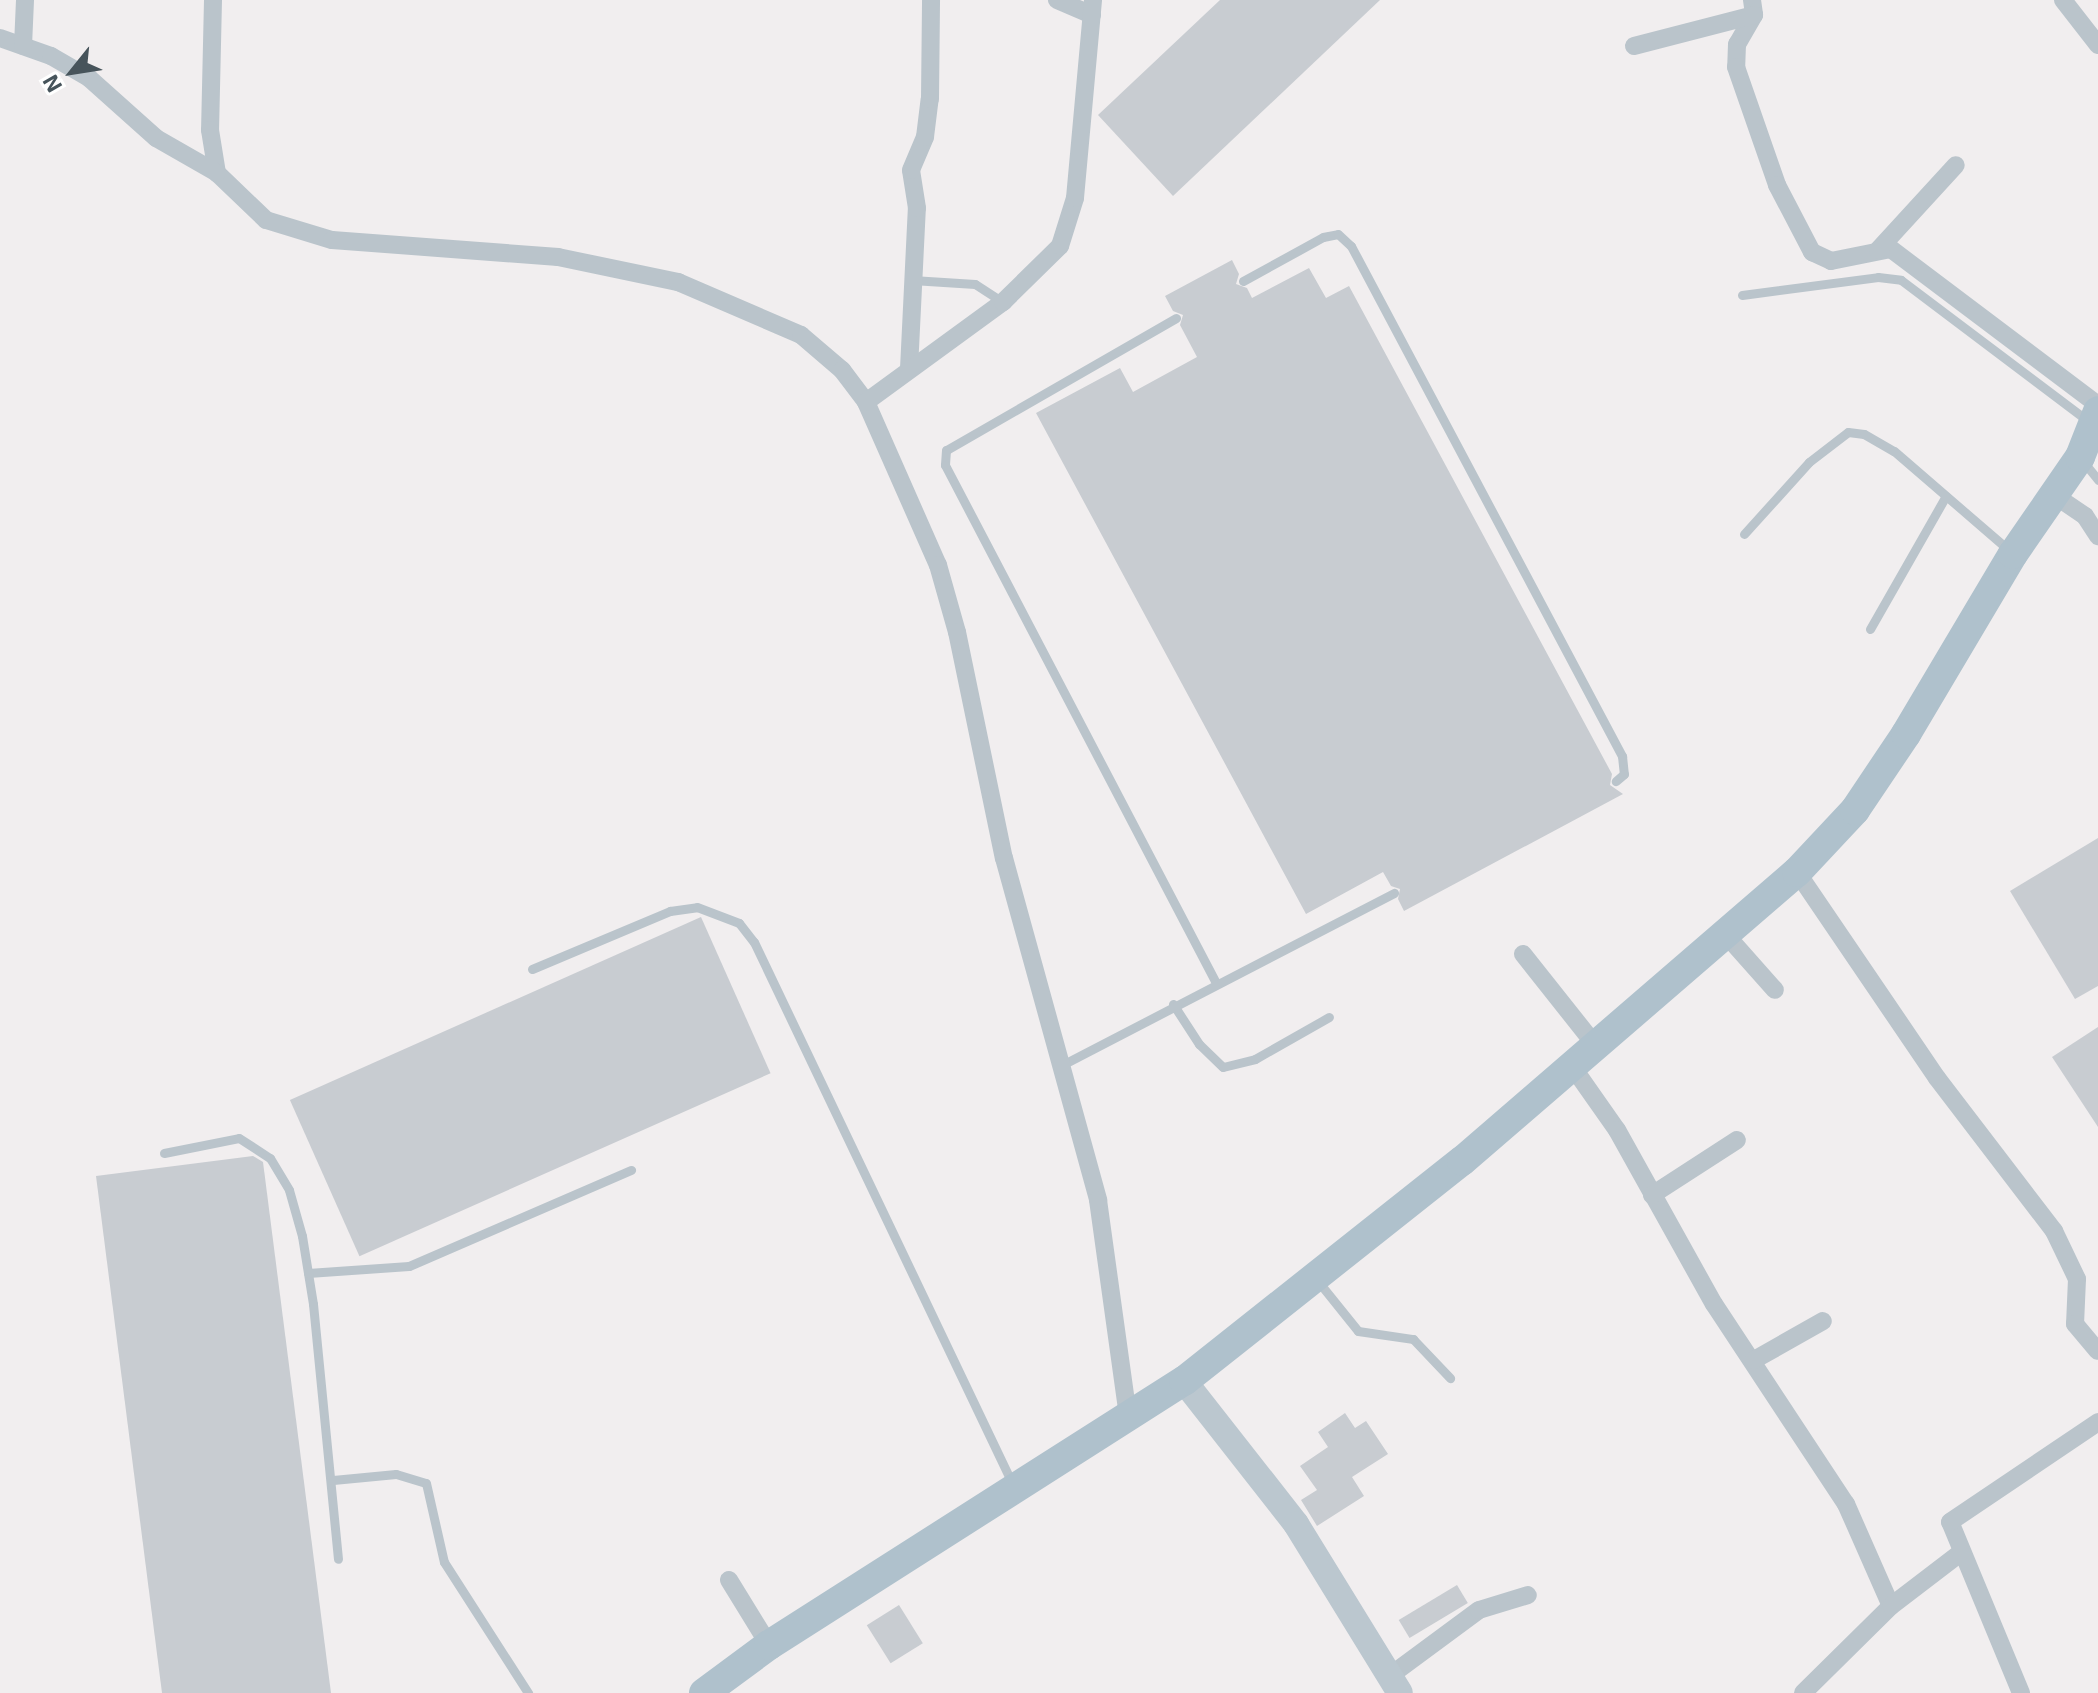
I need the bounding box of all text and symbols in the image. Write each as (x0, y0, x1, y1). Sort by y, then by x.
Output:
north arrow (32, 32, 112, 112)
text: N (36, 71, 66, 97)

